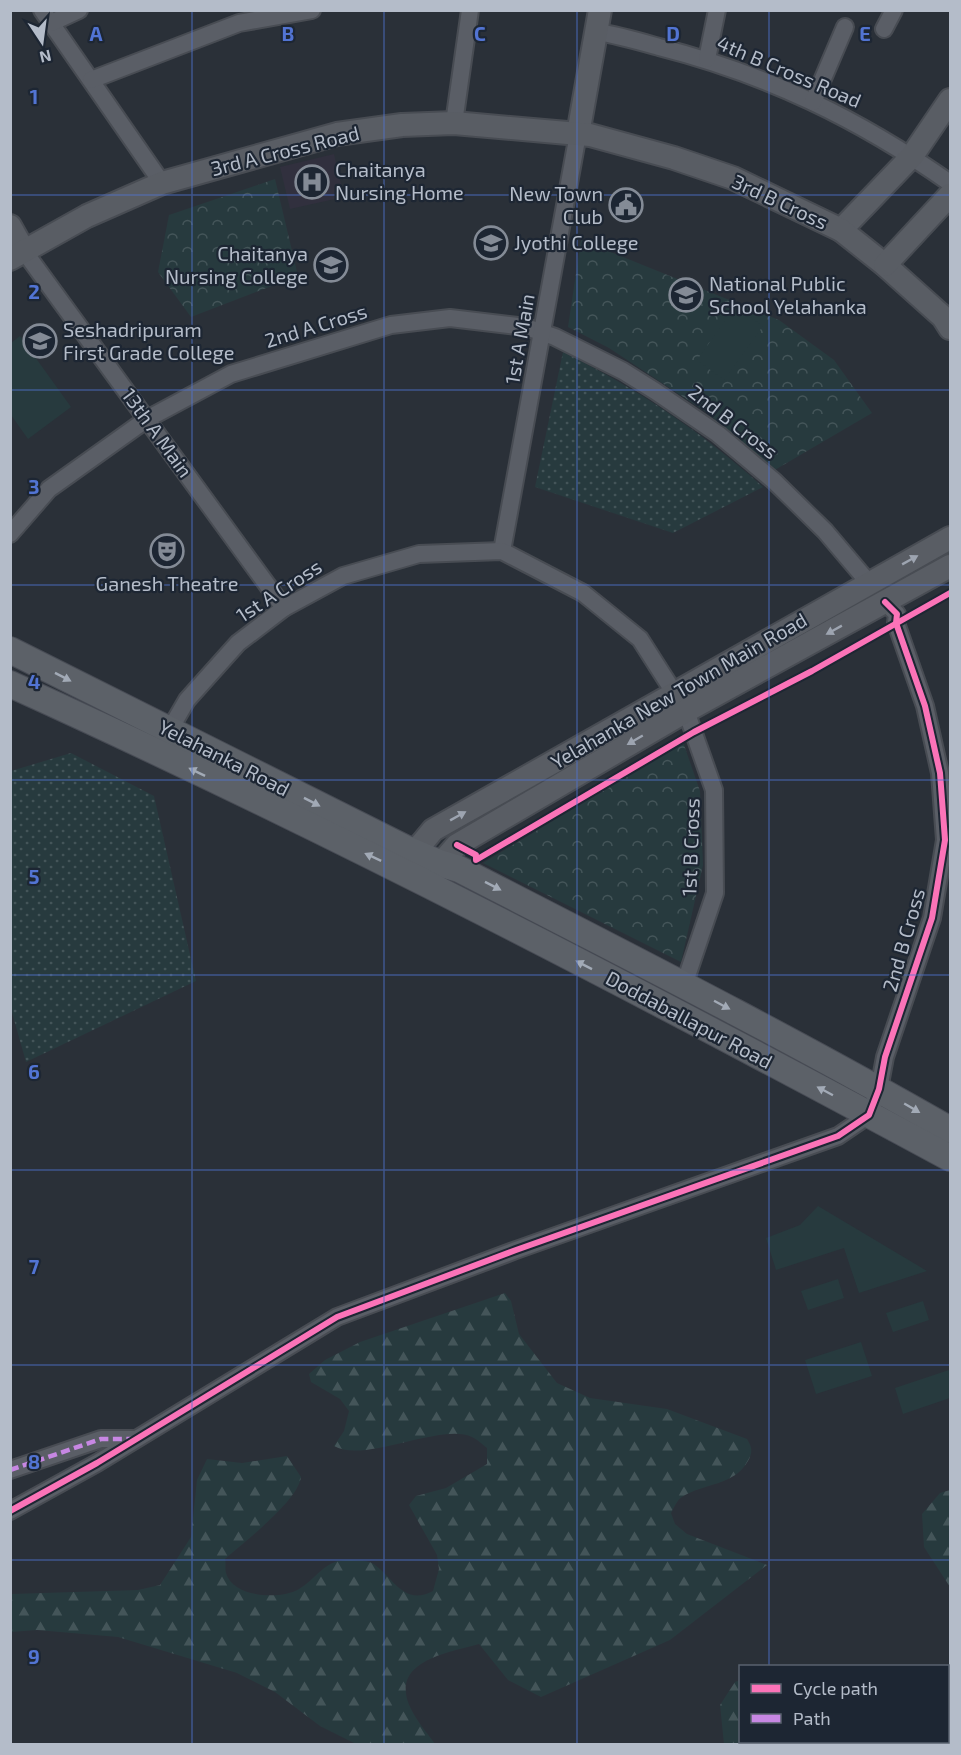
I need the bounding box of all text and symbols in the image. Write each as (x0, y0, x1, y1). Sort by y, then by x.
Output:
north arrow (12, 12, 72, 72)
text: A (89, 21, 103, 45)
text: B (282, 21, 294, 45)
text: C (474, 21, 486, 45)
text: D (666, 21, 680, 45)
text: E (859, 21, 871, 45)
street label: 4th B Cross Road (714, 30, 865, 112)
text: N (38, 47, 53, 68)
text: 1 (30, 84, 38, 108)
street label: 3rd A Cross Road (208, 120, 361, 180)
place label: Chaitanya Nursing Home (335, 157, 464, 204)
hospital icon: Chaitanya Nursing Home (294, 164, 330, 200)
street label: 3rd B Cross (729, 169, 832, 234)
place label: New Town Club (509, 181, 603, 228)
public building icon: New Town Club (608, 187, 644, 223)
school or university icon: Jyothi College (473, 225, 509, 261)
place label: Jyothi College (514, 230, 638, 254)
place label: Chaitanya Nursing College (165, 241, 308, 288)
school or university icon: Chaitanya Nursing College (313, 247, 349, 283)
place label: National Public School Yelahanka (709, 271, 867, 318)
school or university icon: National Public School Yelahanka (668, 277, 704, 313)
text: 2 (28, 279, 40, 303)
street label: 1st A Main (499, 292, 539, 386)
street label: 2nd A Cross (262, 298, 370, 352)
place label: Seshadripuram First Grade College (63, 317, 234, 364)
school or university icon: Seshadripuram First Grade College (22, 323, 58, 359)
street label: 2nd B Cross (684, 379, 783, 463)
street label: 13th A Main (118, 383, 198, 481)
text: 3 (28, 474, 40, 498)
theatre icon: Ganesh Theatre (149, 533, 185, 569)
street label: 1st A Cross (231, 554, 326, 627)
one-way arrow (901, 555, 918, 565)
place label: Ganesh Theatre (96, 571, 238, 595)
street label: Yelahanka New Town Main Road (546, 607, 811, 773)
one-way arrow (825, 625, 842, 635)
text: 4 (28, 669, 41, 693)
one-way arrow (54, 672, 71, 681)
street label: Yelahanka Road (155, 714, 294, 800)
one-way arrow (627, 735, 644, 745)
one-way arrow (189, 768, 206, 777)
one-way arrow (304, 797, 321, 807)
street label: 1st B Cross (676, 798, 704, 896)
one-way arrow (450, 811, 467, 821)
one-way arrow (365, 852, 382, 861)
text: 5 (28, 864, 40, 888)
one-way arrow (484, 881, 501, 891)
street label: 2nd B Cross (877, 885, 929, 994)
one-way arrow (575, 960, 592, 970)
street label: Doddaballapur Road (602, 965, 777, 1073)
one-way arrow (713, 1000, 730, 1010)
text: 6 (28, 1059, 40, 1083)
one-way arrow (816, 1086, 833, 1096)
one-way arrow (903, 1103, 920, 1113)
text: 7 (29, 1254, 40, 1278)
text: 8 (28, 1449, 40, 1473)
text: 9 (28, 1644, 40, 1668)
legend (739, 1665, 949, 1743)
text: Cycle path (793, 1677, 878, 1699)
text: Path (793, 1707, 831, 1729)

